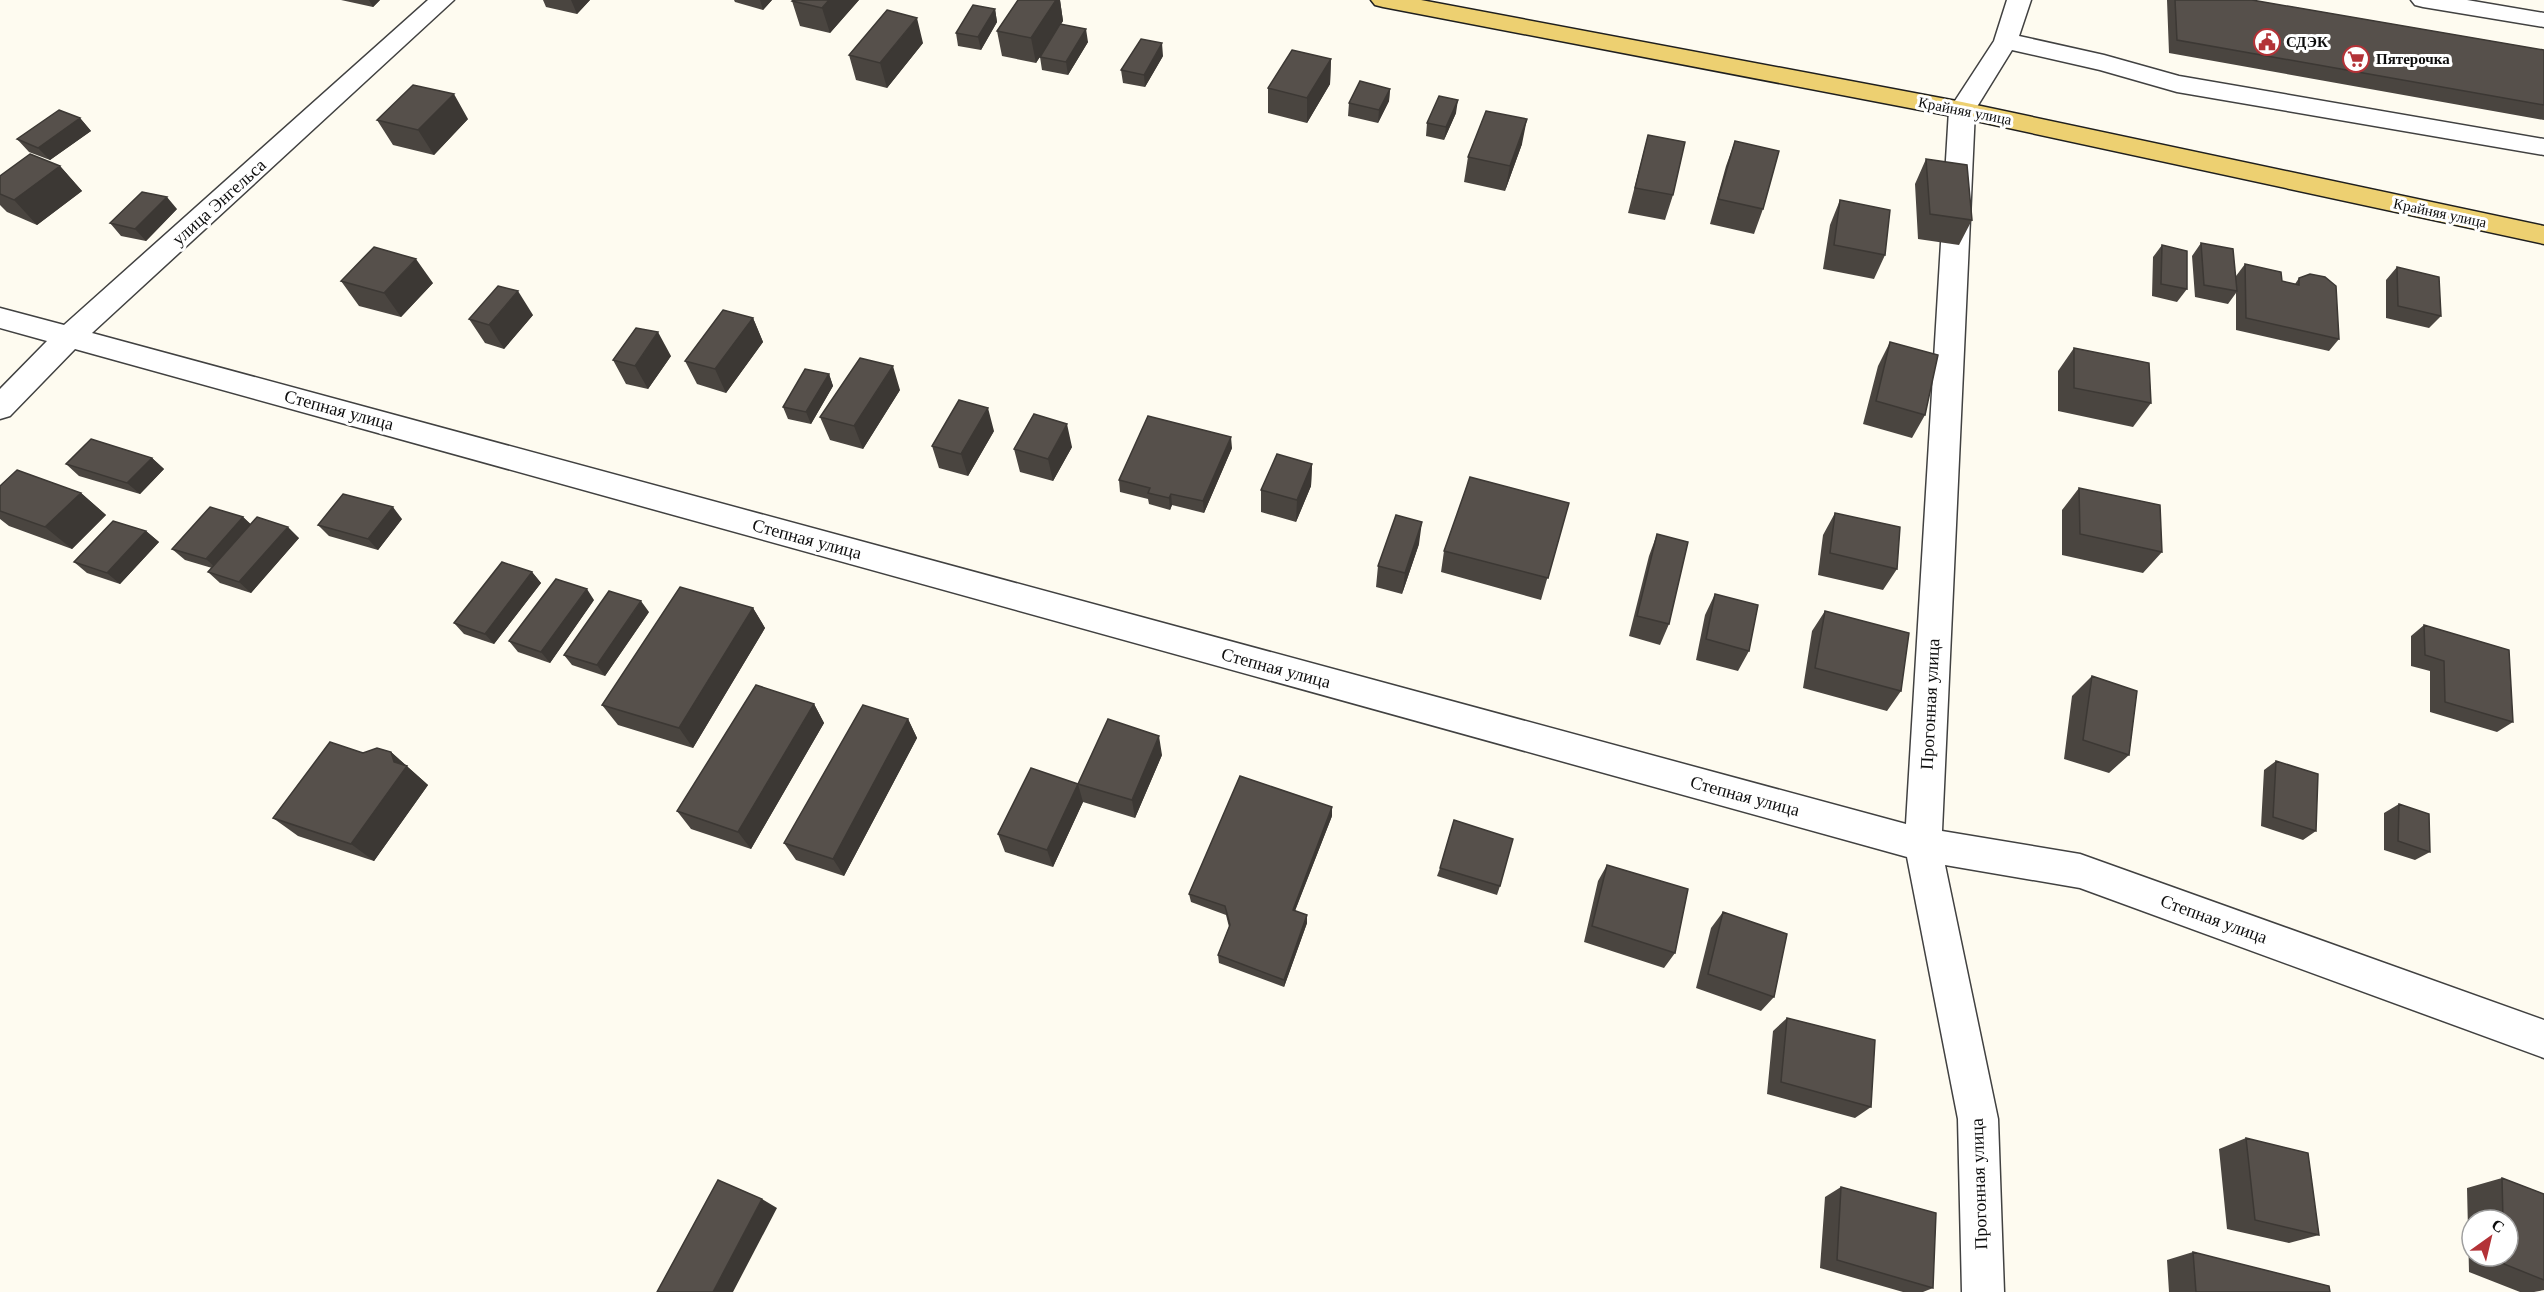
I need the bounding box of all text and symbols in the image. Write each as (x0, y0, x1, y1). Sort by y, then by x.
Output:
public building icon: СДЭК (2252, 27, 2282, 57)
place label: СДЭК (2286, 34, 2328, 50)
supermarket icon: Пятерочка (2341, 44, 2371, 74)
place label: Пятерочка (2376, 51, 2450, 67)
street label: Крайняя улица (1917, 94, 2013, 128)
street label: улица Энгельса (168, 155, 270, 249)
street label: Крайняя улица (2392, 195, 2488, 231)
street label: Степная улица (282, 386, 396, 434)
street label: Степная улица (750, 515, 864, 563)
street label: Прогонная улица (1917, 638, 1943, 770)
street label: Степная улица (1219, 644, 1333, 692)
street label: Степная улица (1688, 772, 1802, 820)
street label: Степная улица (2158, 890, 2270, 948)
street label: Прогонная улица (1967, 1118, 1991, 1250)
north arrow (2460, 1208, 2520, 1268)
text: С (2489, 1216, 2508, 1236)

